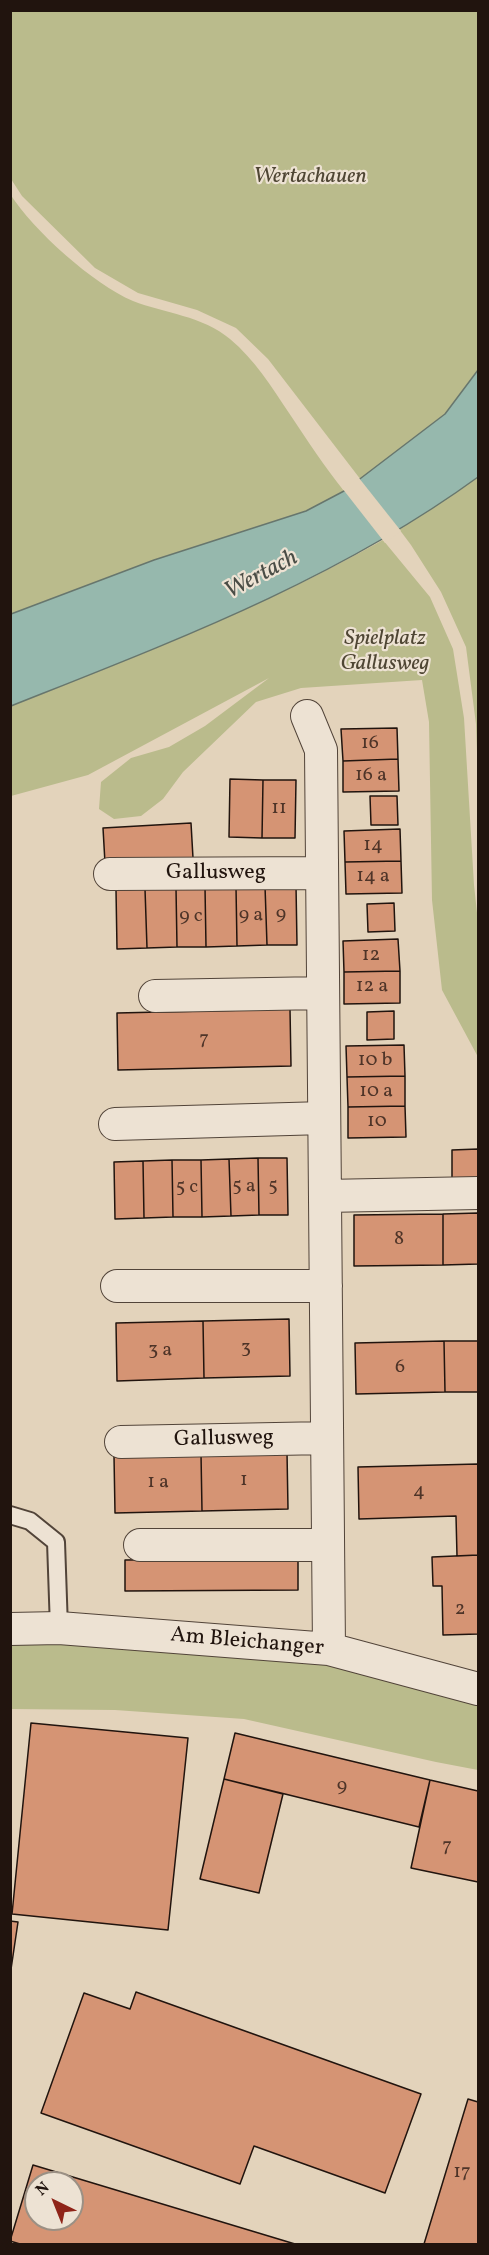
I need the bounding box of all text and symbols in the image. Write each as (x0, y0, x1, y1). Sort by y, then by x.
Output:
park label: Wertachauen (253, 165, 367, 191)
water label: Wertach (220, 545, 304, 607)
park label: Spielplatz Gallusweg (341, 627, 429, 678)
house number: 16 (361, 732, 379, 756)
house number: 16 a (355, 764, 387, 788)
house number: 11 (271, 797, 287, 821)
house number: 14 (363, 834, 383, 858)
street label: Gallusweg (166, 861, 266, 887)
house number: 14 a (356, 865, 390, 889)
house number: 9 (276, 903, 286, 927)
house number: 9 a (239, 904, 263, 928)
house number: 9 c (179, 905, 203, 929)
house number: 12 (362, 944, 380, 968)
house number: 12 a (356, 975, 388, 999)
house number: 7 (199, 1028, 209, 1052)
house number: 10 b (358, 1049, 392, 1073)
house number: 10 a (359, 1080, 393, 1104)
house number: 10 (367, 1110, 387, 1134)
house number: 5 a (232, 1175, 256, 1199)
house number: 5 (268, 1175, 278, 1199)
house number: 5 c (176, 1176, 198, 1200)
house number: 8 (394, 1228, 404, 1252)
house number: 3 (241, 1337, 251, 1361)
house number: 3 a (148, 1339, 172, 1363)
house number: 6 (395, 1356, 405, 1380)
street label: Gallusweg (174, 1426, 274, 1454)
house number: 1 (240, 1469, 248, 1493)
house number: 1 a (147, 1471, 169, 1495)
house number: 4 (413, 1480, 425, 1504)
house number: 2 (455, 1598, 465, 1622)
street label: Am Bleichanger (169, 1623, 325, 1663)
house number: 9 (337, 1775, 347, 1799)
house number: 7 (442, 1835, 452, 1859)
house number: 17 (453, 2161, 471, 2185)
north arrow (24, 2171, 84, 2231)
text: N (31, 2177, 55, 2201)

